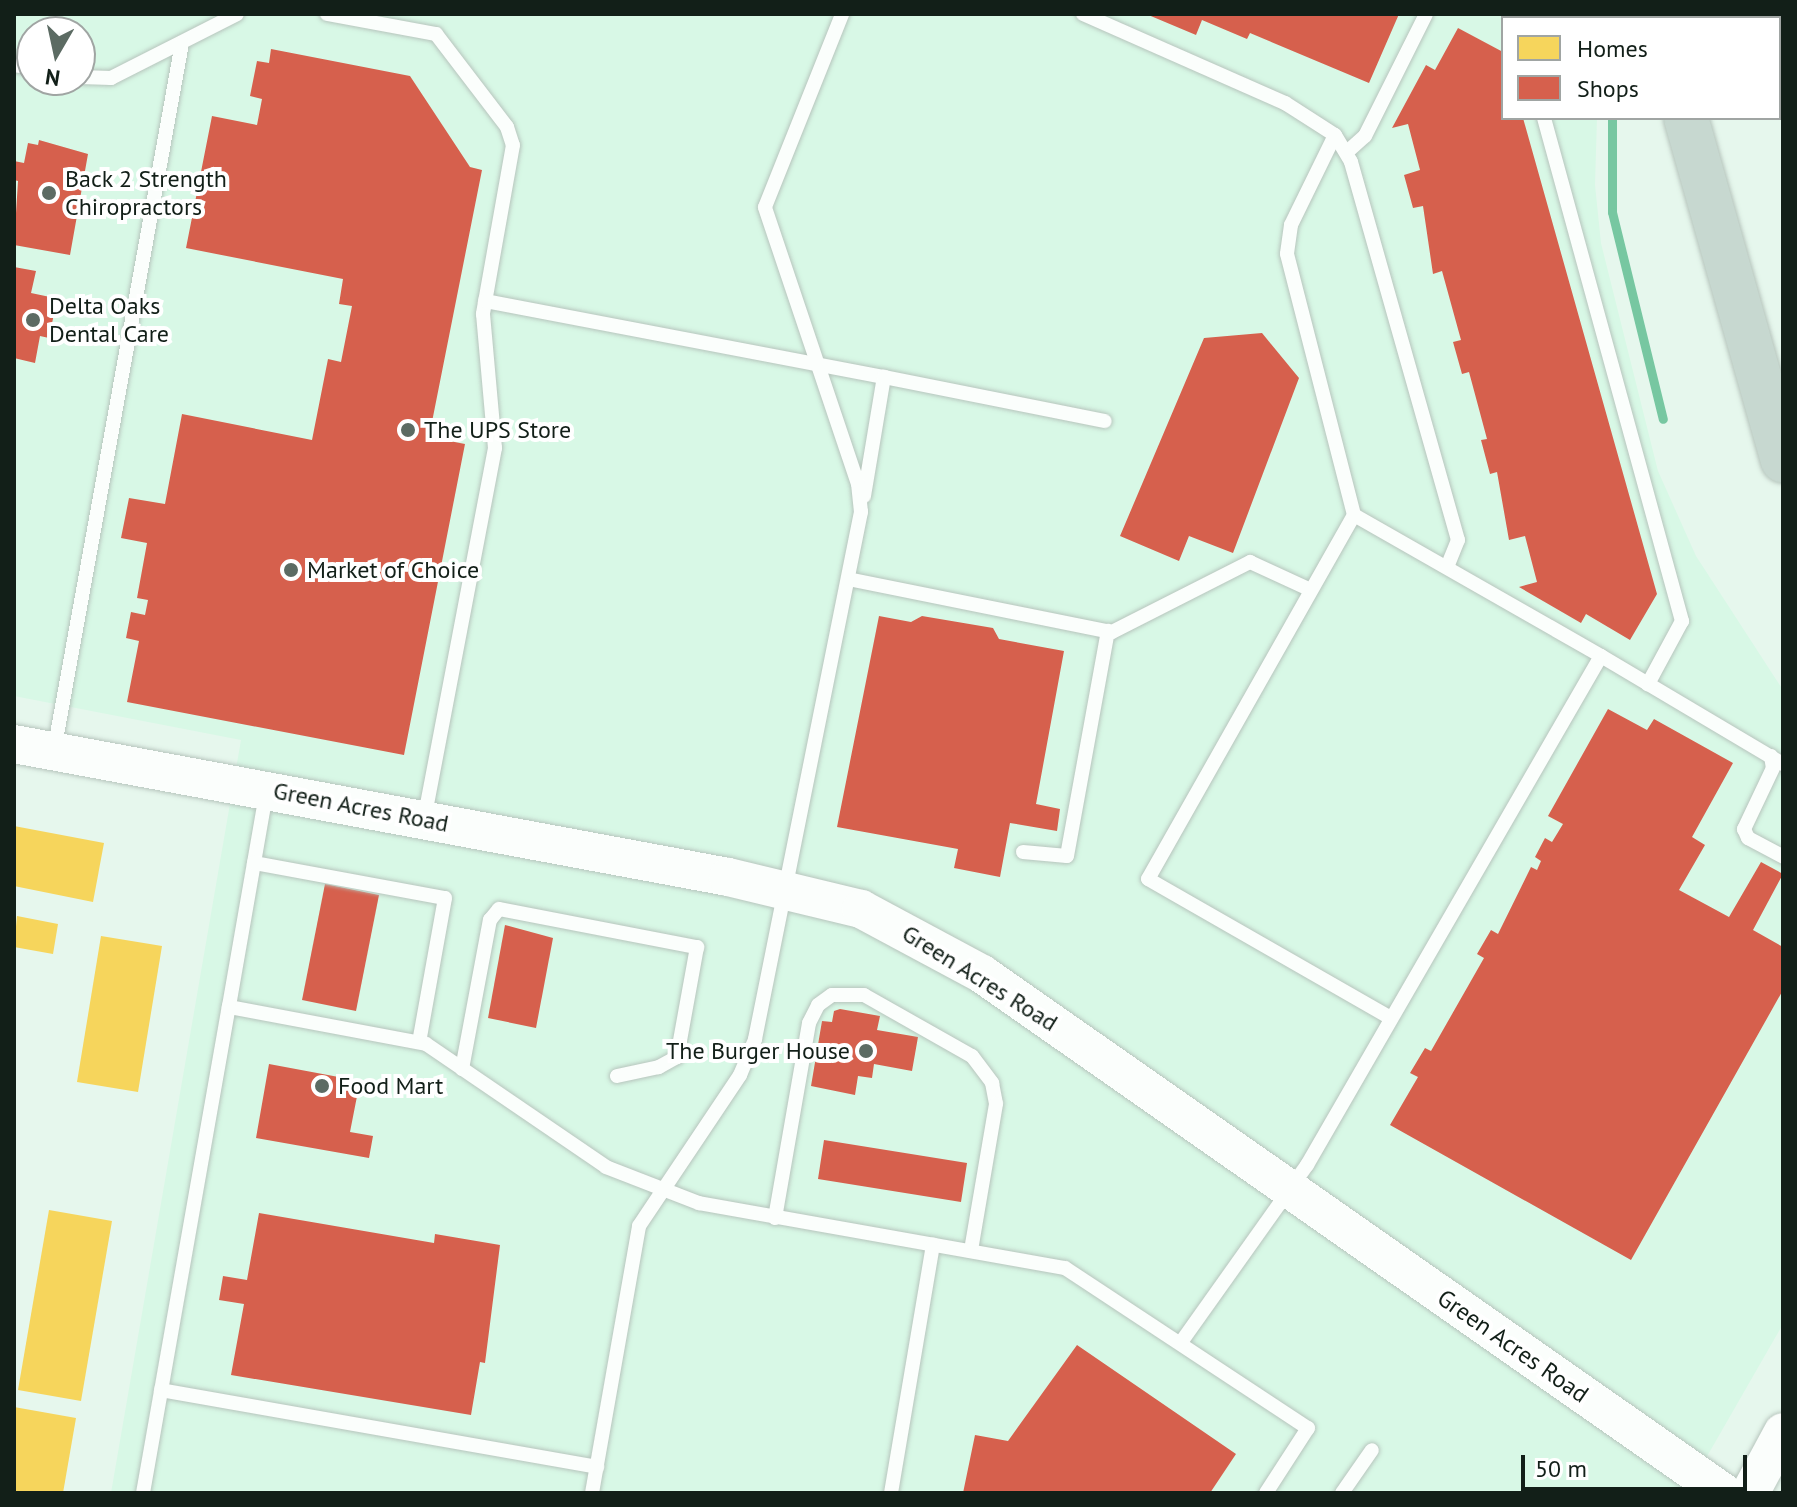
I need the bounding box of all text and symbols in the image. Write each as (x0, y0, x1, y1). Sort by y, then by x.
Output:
north arrow (16, 16, 96, 96)
legend (1501, 16, 1781, 120)
text: Homes (1577, 33, 1648, 64)
text: N (43, 63, 62, 93)
text: Shops (1577, 73, 1639, 104)
place label: Back 2 Strength Chiropractors (65, 165, 228, 221)
marker: Back 2 Strength Chiropractors (40, 184, 58, 202)
place label: Delta Oaks Dental Care (49, 292, 169, 348)
marker: Delta Oaks Dental Care (24, 311, 42, 329)
place label: The UPS Store (424, 416, 571, 444)
marker: The UPS Store (399, 421, 417, 439)
place label: Market of Choice (307, 556, 479, 584)
marker: Market of Choice (282, 561, 300, 579)
street label: Green Acres Road (271, 776, 451, 838)
street label: Green Acres Road (897, 918, 1063, 1038)
place label: The Burger House (666, 1037, 850, 1065)
marker: The Burger House (857, 1042, 875, 1060)
place label: Food Mart (338, 1072, 443, 1100)
marker: Food Mart (313, 1077, 331, 1095)
street label: Green Acres Road (1432, 1283, 1594, 1409)
scale bar (1525, 1439, 1751, 1489)
text: 50 m (1535, 1453, 1587, 1484)

